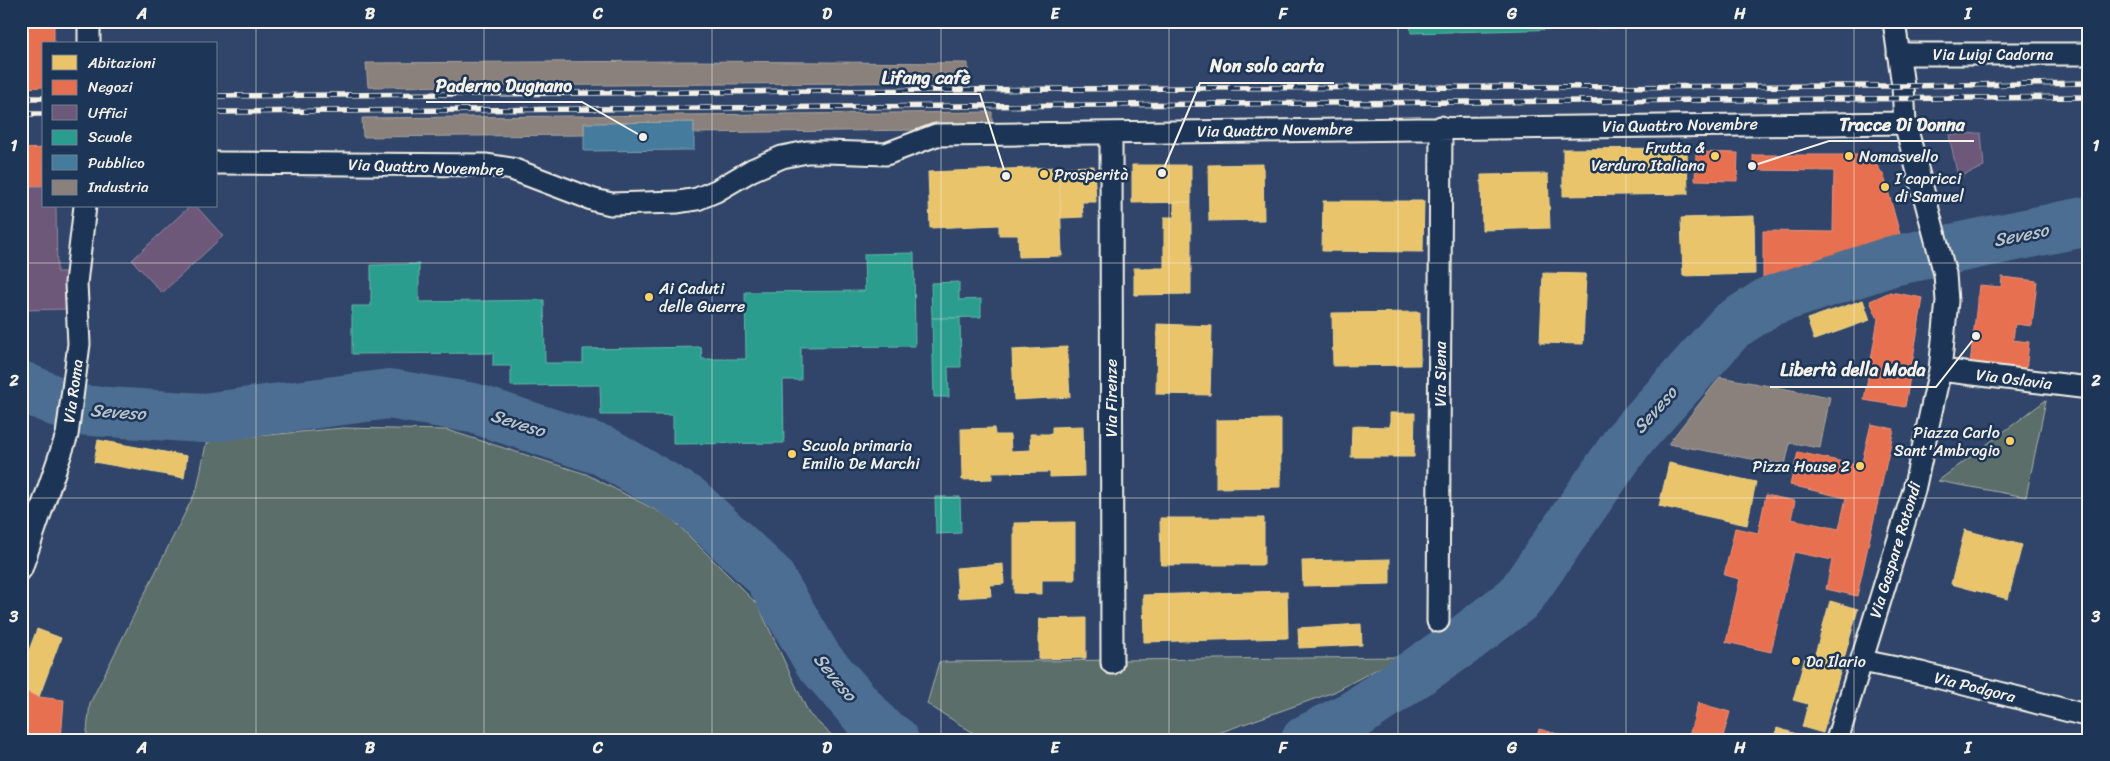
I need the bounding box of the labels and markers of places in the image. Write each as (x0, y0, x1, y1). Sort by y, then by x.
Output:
callout: Non solo carta (1200, 50, 1334, 83)
callout: Lifang cafè (871, 61, 980, 94)
callout: Paderno Dugnano (426, 69, 582, 102)
callout: Tracce Di Donna (1829, 108, 1974, 141)
place label: Frutta & Verdura Italiana (1591, 133, 1705, 180)
place label: Nomasvello (1859, 142, 1938, 171)
marker: Frutta & Verdura Italiana (1709, 150, 1721, 162)
marker: Nomasvello (1843, 150, 1855, 162)
place label: Prosperità (1054, 160, 1128, 189)
place label: I capricci di Samuel (1894, 164, 1964, 211)
marker: Prosperità (1038, 168, 1050, 180)
marker: I capricci di Samuel (1879, 181, 1891, 193)
place label: Ai Caduti delle Guerre (658, 274, 745, 321)
marker: Ai Caduti delle Guerre (643, 291, 655, 303)
callout: Libertà della Moda (1770, 354, 1936, 387)
place label: Piazza Carlo Sant'Ambrogio (1894, 418, 2000, 465)
place label: Scuola primaria Emilio De Marchi (802, 431, 920, 478)
marker: Piazza Carlo Sant'Ambrogio (2004, 435, 2016, 447)
marker: Scuola primaria Emilio De Marchi (786, 448, 798, 460)
place label: Pizza House 2 (1752, 452, 1850, 481)
marker: Pizza House 2 (1854, 460, 1866, 472)
place label: Da Ilario (1806, 647, 1866, 676)
marker: Da Ilario (1790, 655, 1802, 667)

